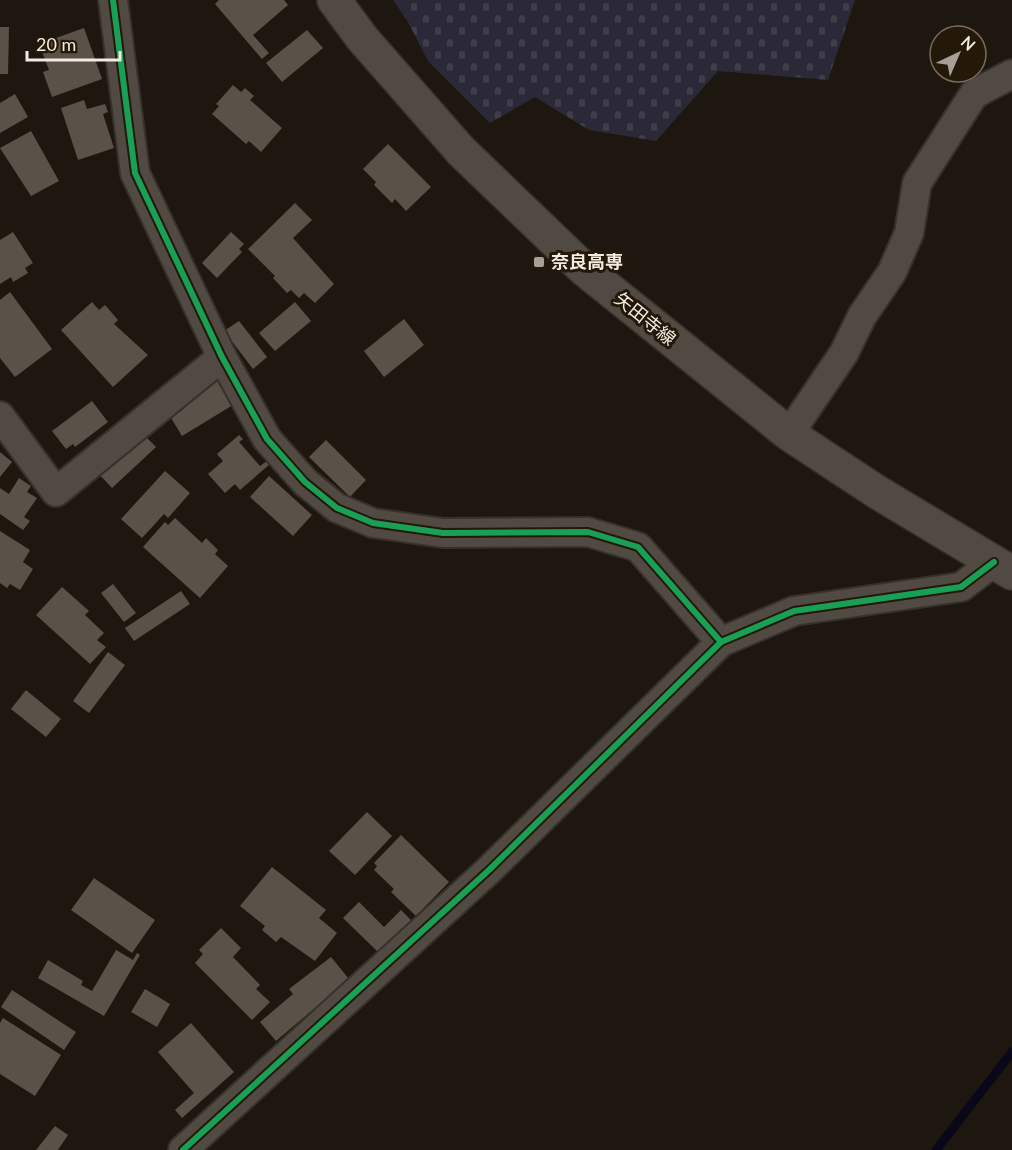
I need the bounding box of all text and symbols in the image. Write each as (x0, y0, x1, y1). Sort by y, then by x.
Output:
scale bar (27, 24, 120, 62)
north arrow (928, 24, 988, 84)
text: N (958, 32, 980, 54)
text: 20 m (36, 33, 76, 55)
place label: 奈良高専 (551, 250, 623, 272)
marker: 奈良高専 (532, 255, 546, 269)
street label: 矢田寺線 (611, 287, 681, 349)

